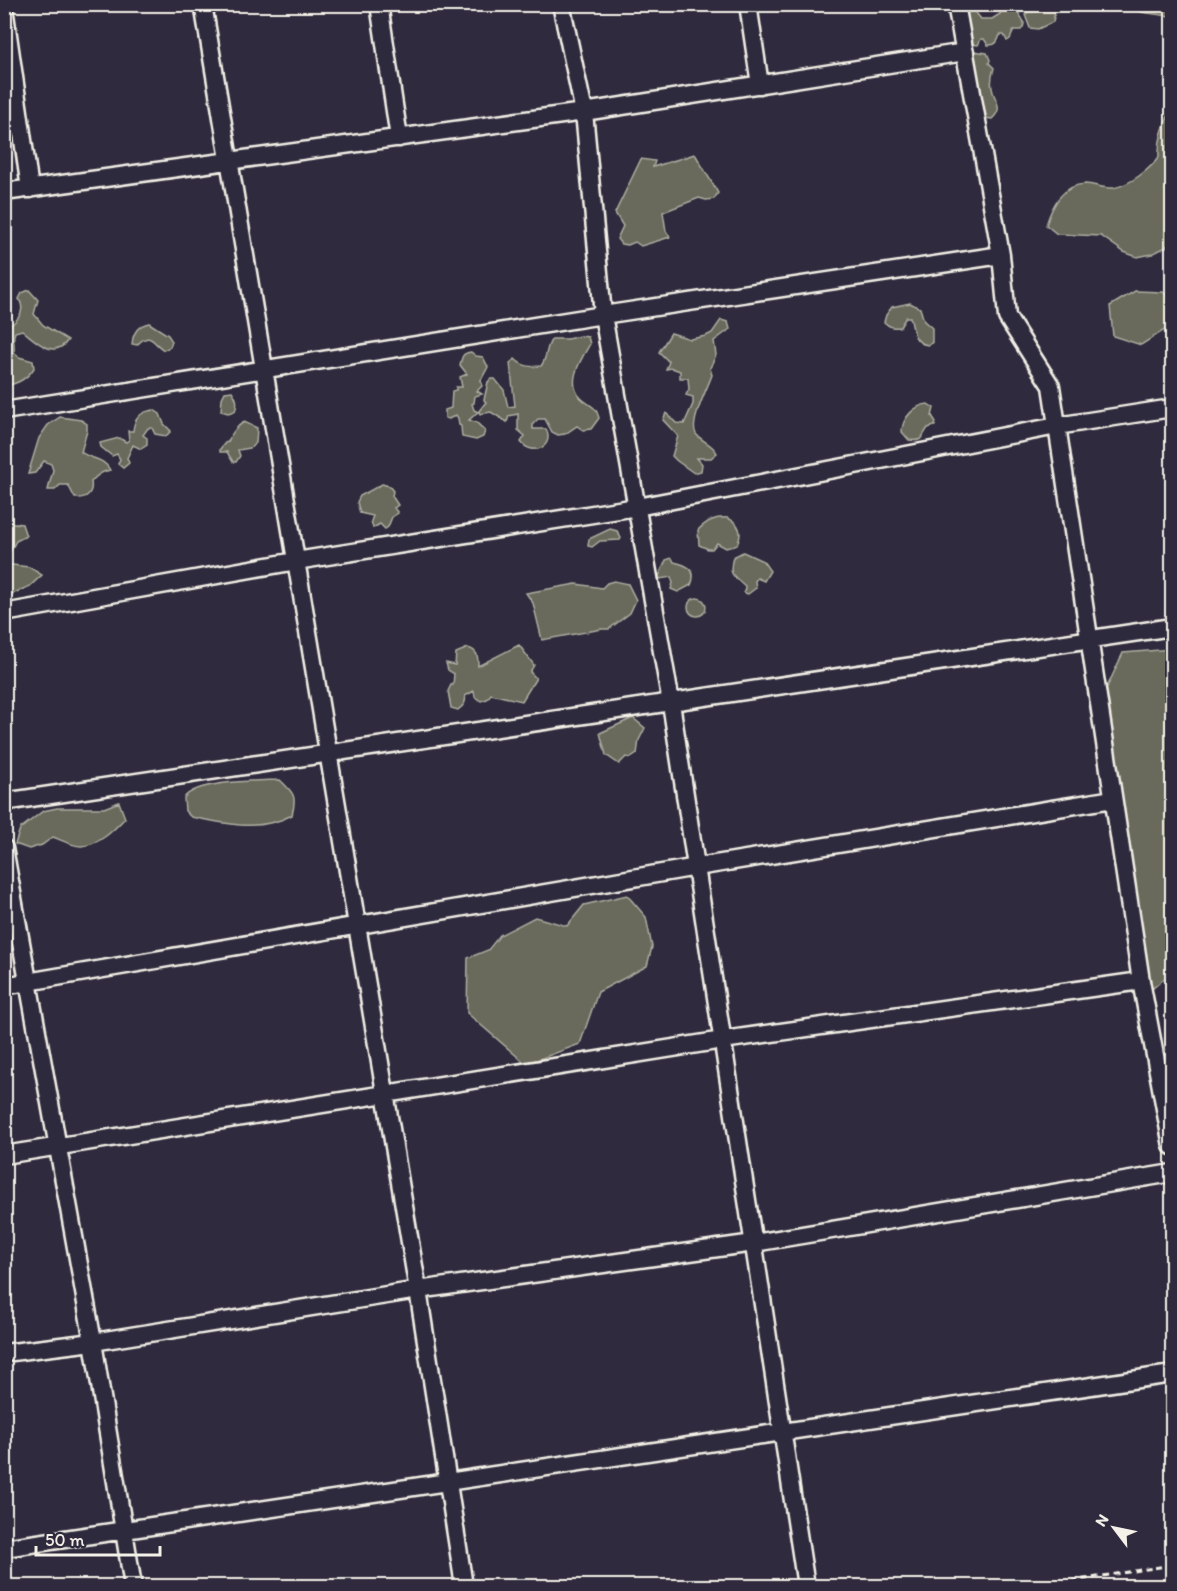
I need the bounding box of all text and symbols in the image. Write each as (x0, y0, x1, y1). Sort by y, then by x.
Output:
north arrow (1084, 1498, 1144, 1558)
text: N (1091, 1511, 1113, 1530)
scale bar (36, 1519, 160, 1557)
text: 50 m (45, 1529, 85, 1551)

